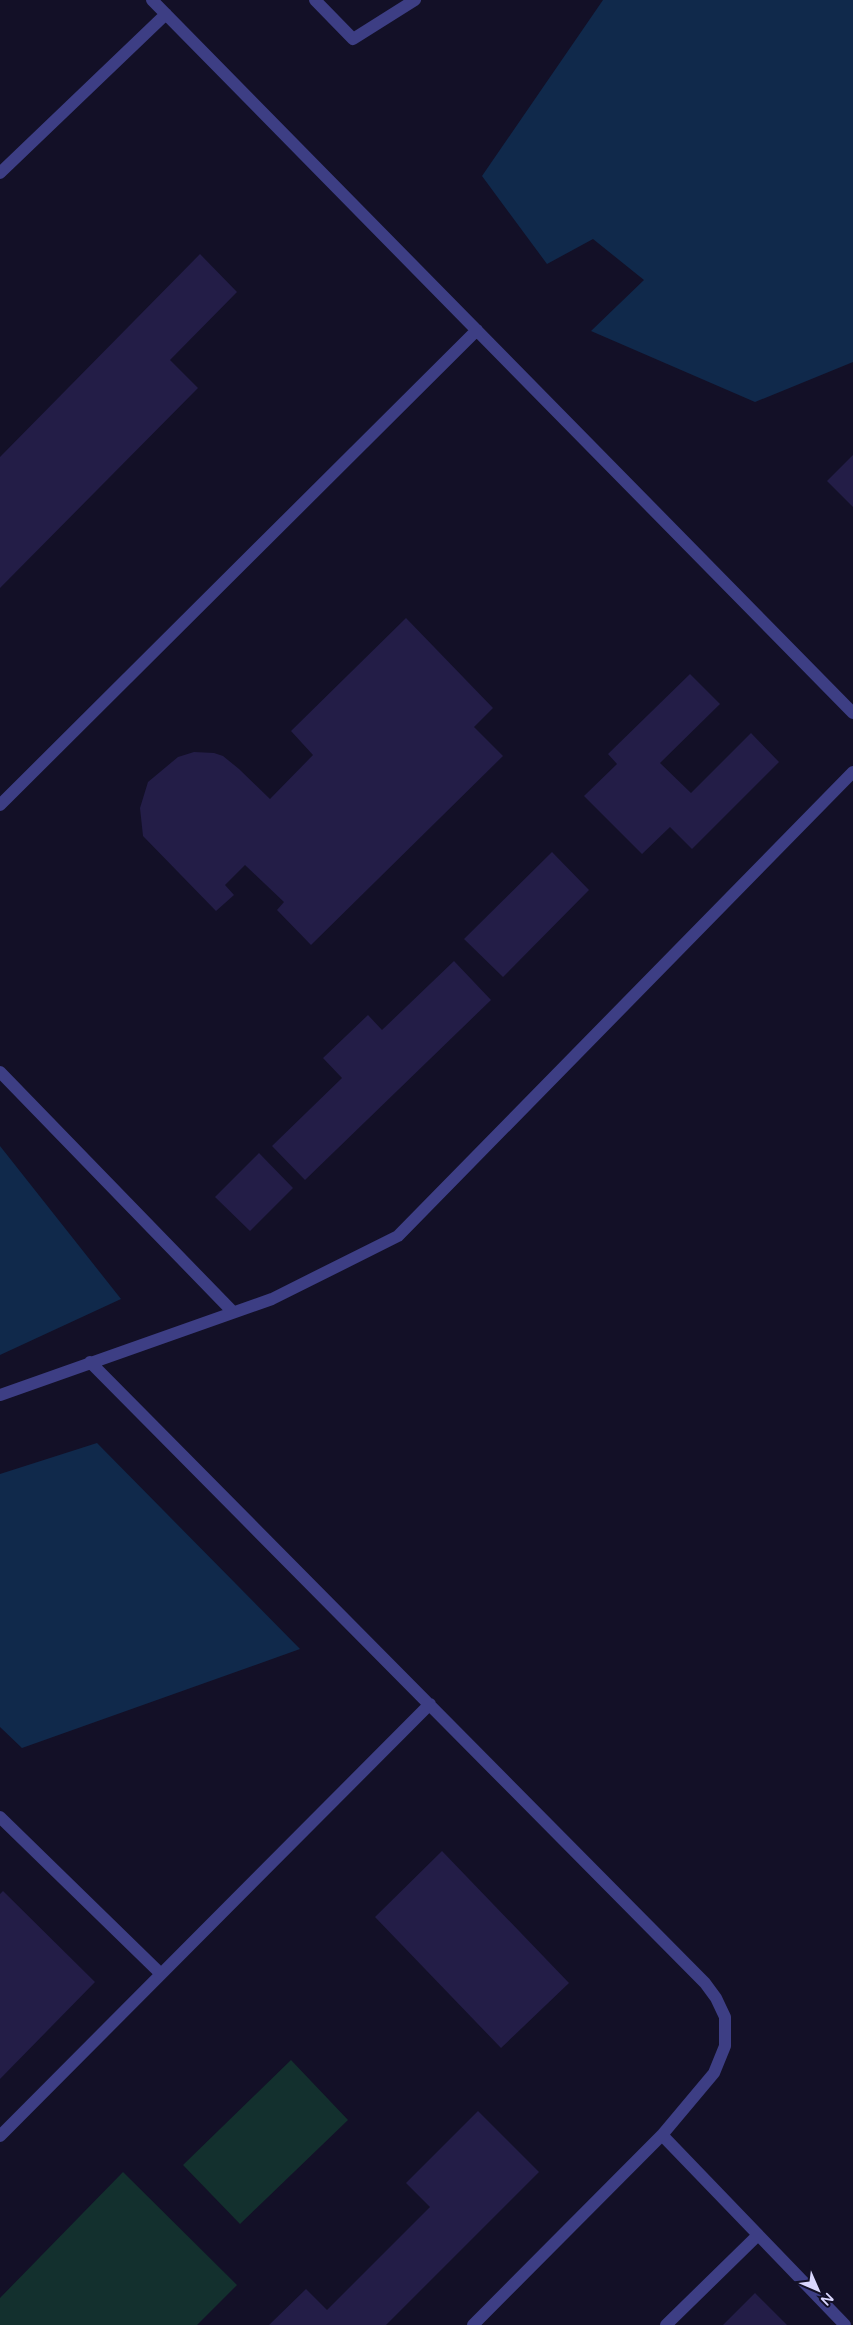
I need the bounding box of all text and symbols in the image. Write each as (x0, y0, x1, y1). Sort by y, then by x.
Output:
north arrow (793, 2265, 843, 2315)
text: N (817, 2289, 837, 2309)

